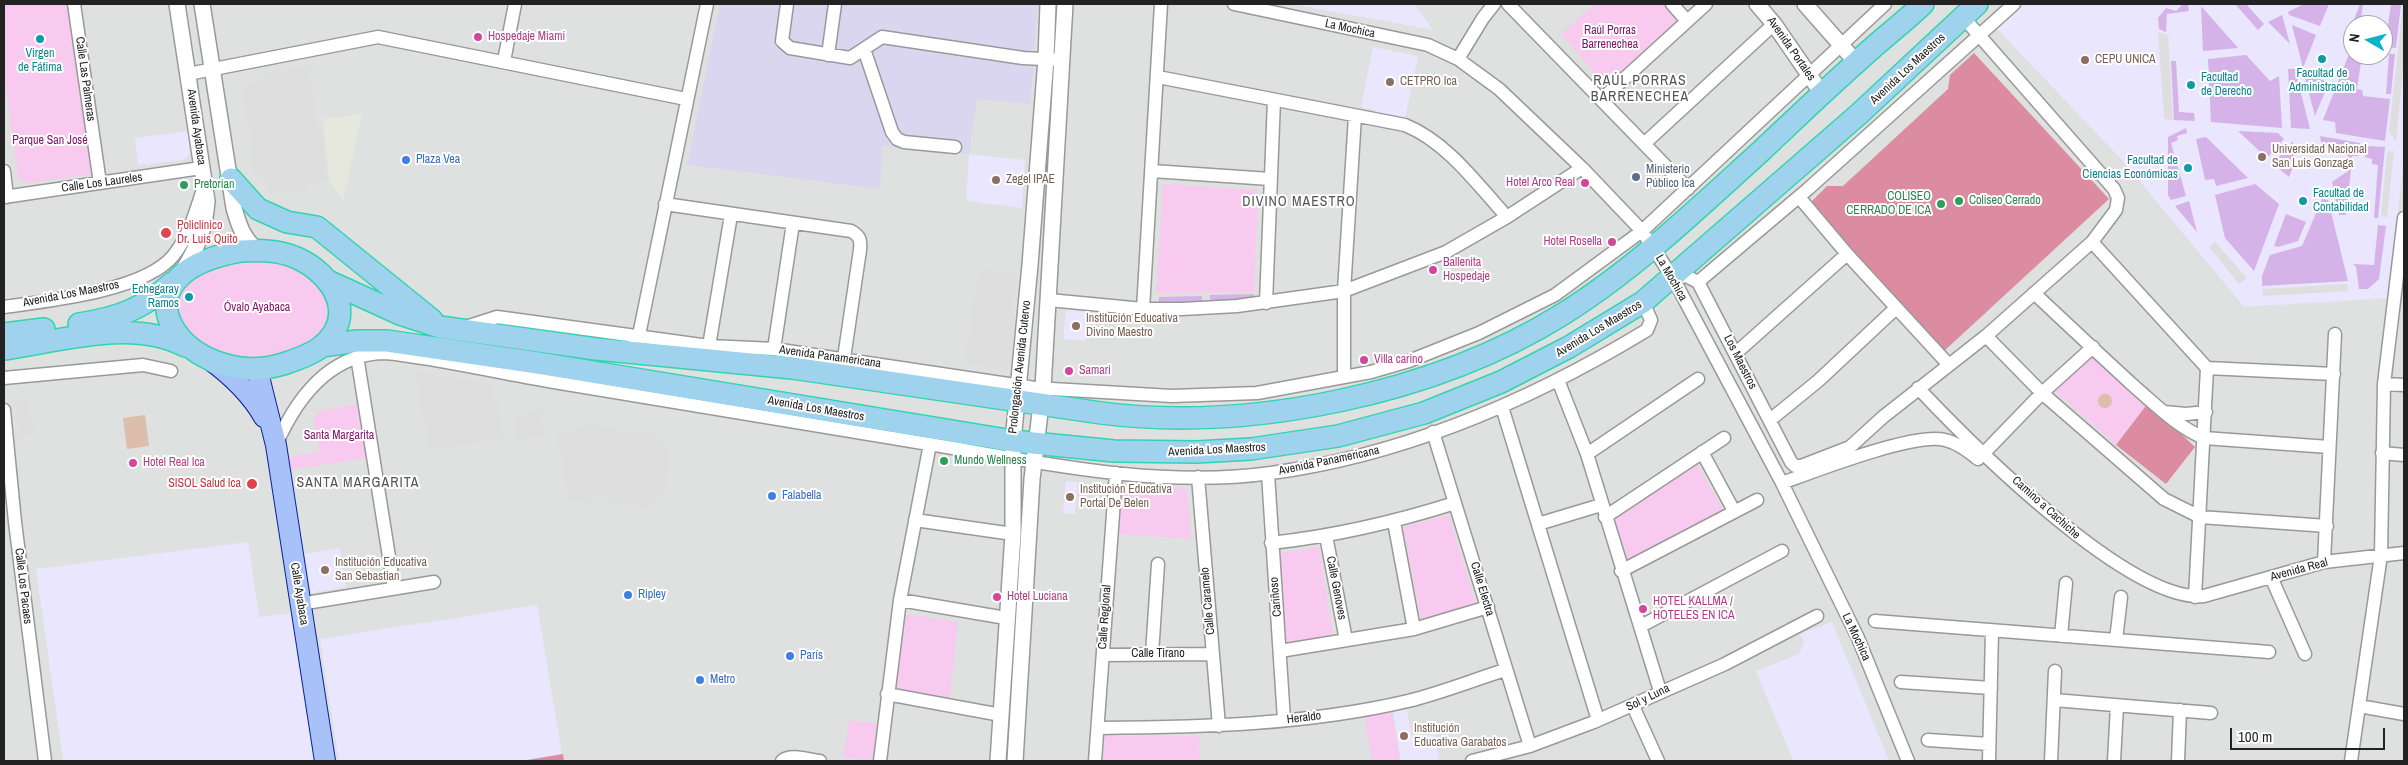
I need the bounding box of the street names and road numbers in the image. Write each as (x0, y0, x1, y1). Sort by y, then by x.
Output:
street label: Avenida Portales (1764, 14, 1818, 84)
street label: La Mochica (1324, 17, 1376, 41)
street label: Avenida Los Maestros (1867, 30, 1949, 108)
street label: Calle Las Palmeras (72, 36, 98, 122)
street label: Avenida Ayabaca (184, 88, 208, 166)
street label: Calle Los Laureles (61, 170, 143, 196)
street label: La Mochica (1652, 252, 1690, 304)
street label: Avenida Los Maestros (22, 278, 120, 310)
street label: Avenida Los Maestros (1553, 298, 1645, 360)
street label: Prolongación Avenida Cutervo (1006, 300, 1034, 434)
street label: Los Maestros (1720, 332, 1760, 392)
street label: Avenida Panamericana (778, 343, 882, 371)
street label: Avenida Los Maestros (767, 393, 865, 425)
street label: Avenida Los Maestros (1168, 440, 1266, 460)
street label: Avenida Panamericana (1277, 443, 1381, 479)
street label: Camino a Cachiche (2009, 474, 2083, 542)
street label: Calle Los Pacaes (11, 547, 35, 625)
street label: Calle Genoves (1323, 555, 1349, 621)
street label: Avenida Real (2269, 555, 2329, 585)
street label: Calle Electra (1467, 560, 1497, 618)
street label: Calle Ayabaca (287, 562, 311, 626)
street label: Calle Caramelo (1198, 567, 1218, 635)
street label: Cariñoso (1267, 576, 1285, 618)
street label: Calle Regional (1096, 584, 1114, 650)
street label: La Mochica (1839, 611, 1873, 663)
street label: Calle Tirano (1131, 647, 1185, 661)
street label: Sol y Luna (1624, 681, 1672, 715)
street label: Heraldo (1286, 709, 1322, 727)

